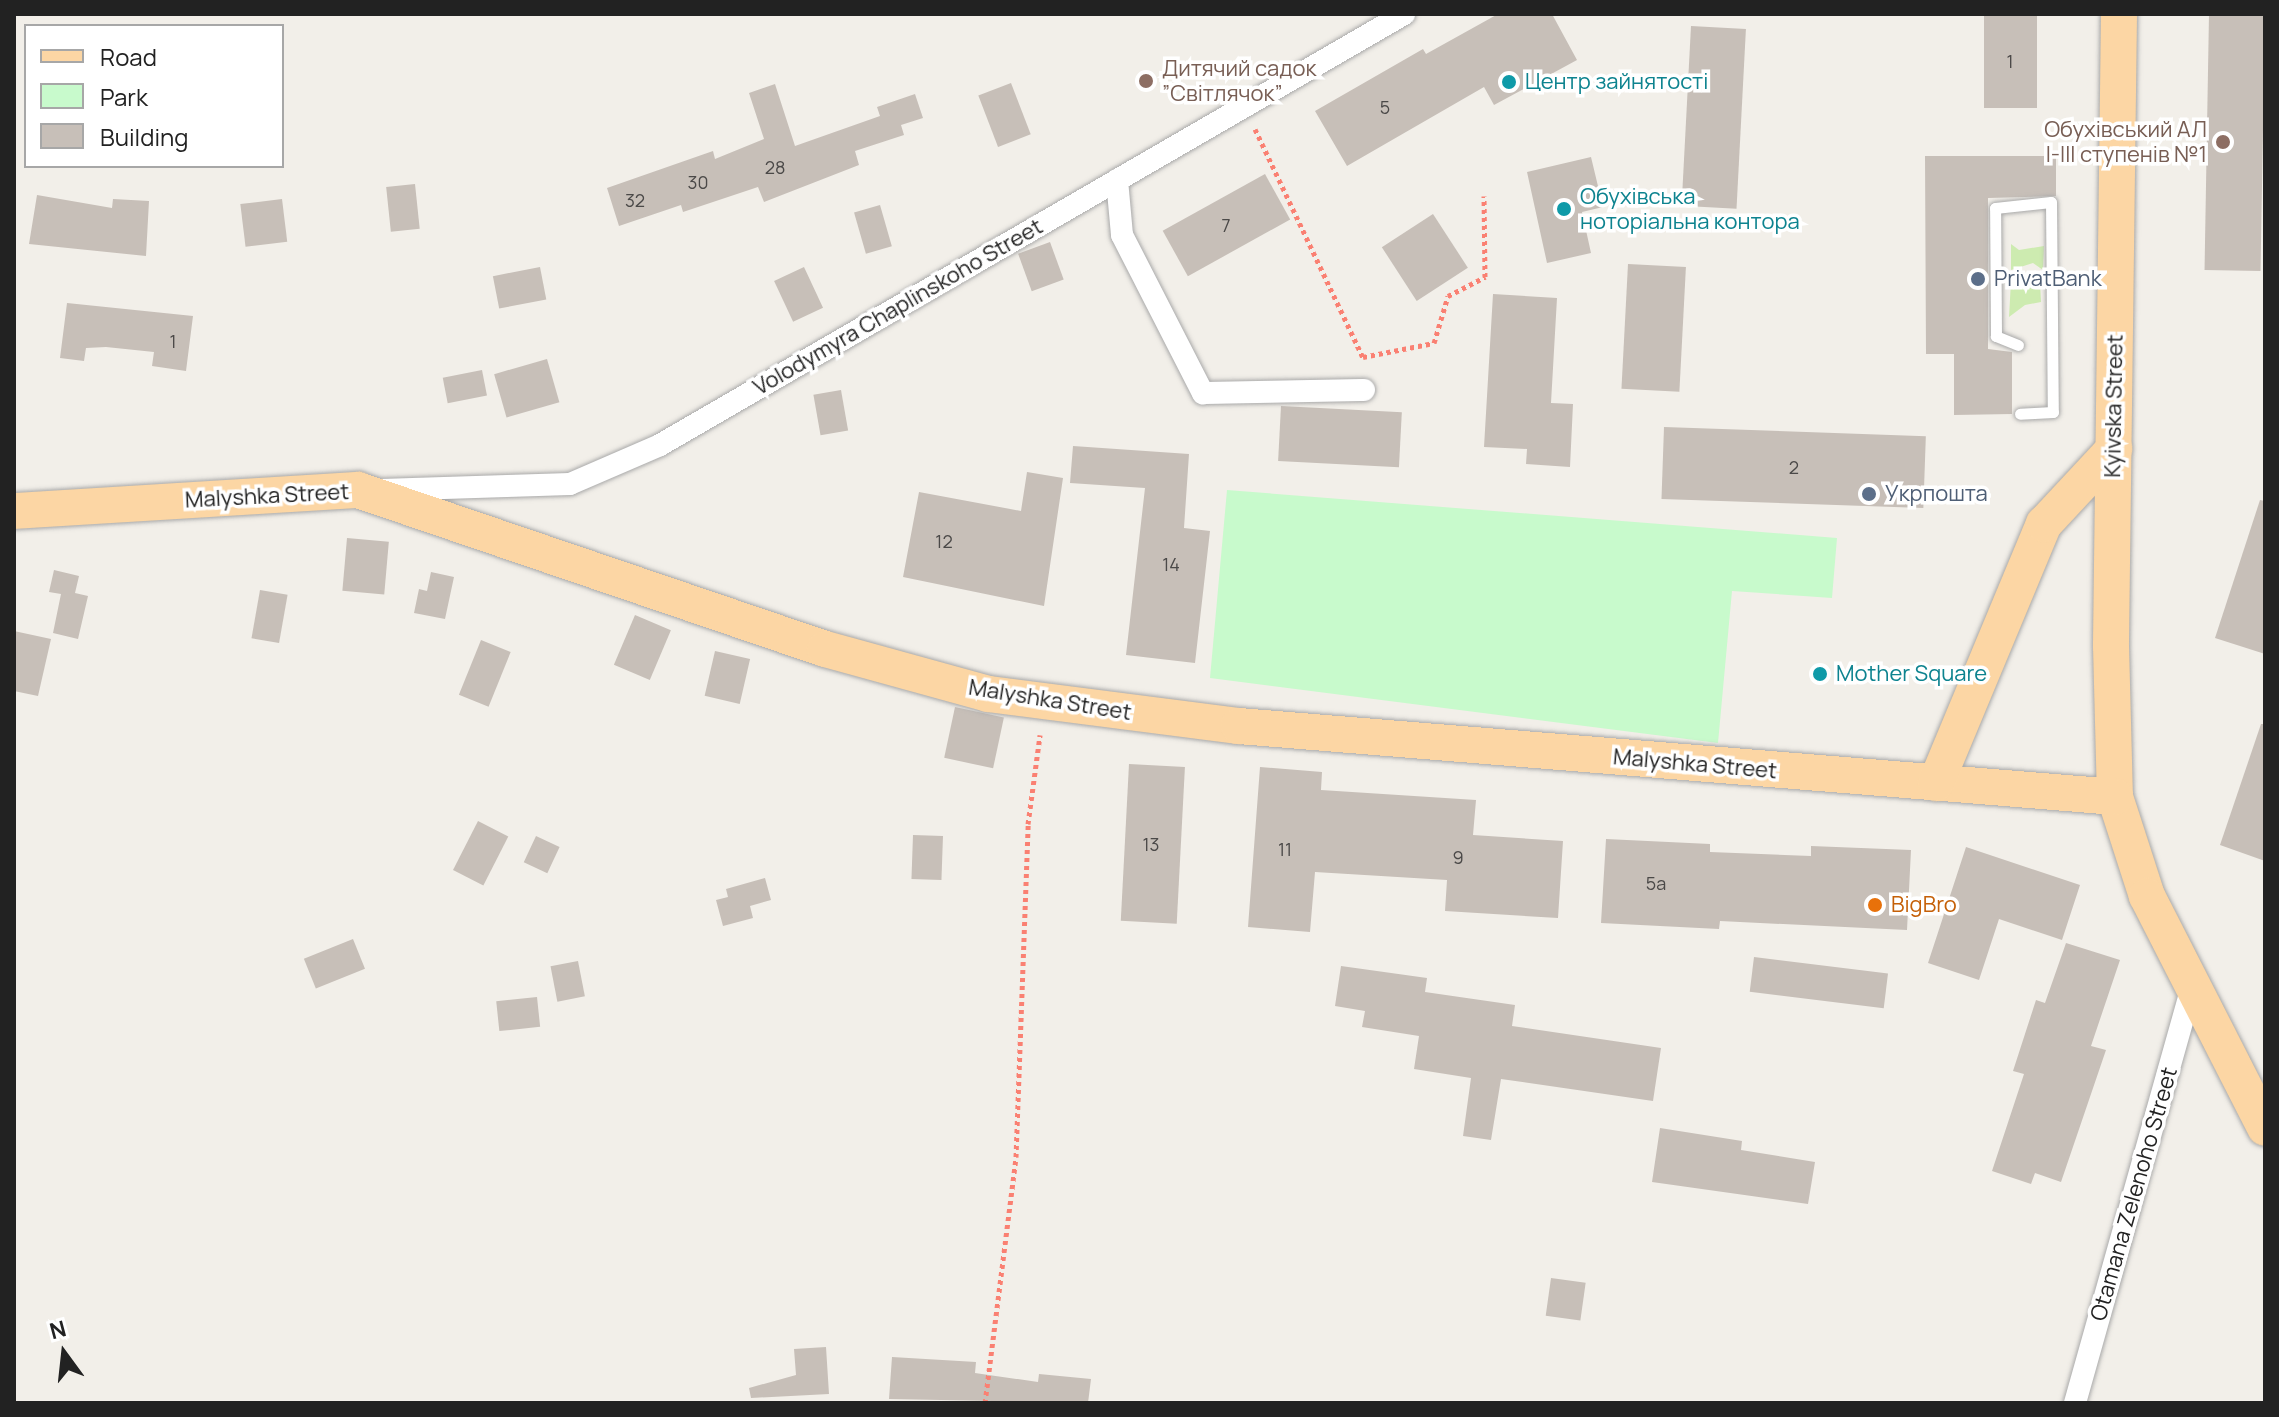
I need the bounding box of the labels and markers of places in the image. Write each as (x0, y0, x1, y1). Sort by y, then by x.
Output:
place label: Дитячий садок ”Світлячок” (1162, 55, 1316, 106)
place label: Центр зайнятості (1525, 69, 1708, 95)
marker: Дитячий садок ”Світлячок” (1137, 72, 1155, 90)
marker: Центр зайнятості (1500, 73, 1518, 91)
place label: Обухівський АЛ І-ІІІ ступенів №1 (2044, 116, 2207, 168)
marker: Обухівський АЛ І-ІІІ ступенів №1 (2214, 133, 2232, 151)
place label: Обухівська ноторіальна контора (1580, 183, 1800, 234)
marker: Обухівська ноторіальна контора (1555, 200, 1573, 218)
place label: PrivatBank (1994, 266, 2102, 292)
marker: PrivatBank (1969, 270, 1987, 288)
place label: Укрпошта (1885, 481, 1988, 507)
marker: Укрпошта (1860, 485, 1878, 503)
place label: Mother Square (1836, 661, 1987, 687)
marker: Mother Square (1811, 665, 1829, 683)
place label: BigBro (1891, 892, 1957, 918)
marker: BigBro (1866, 896, 1884, 914)

